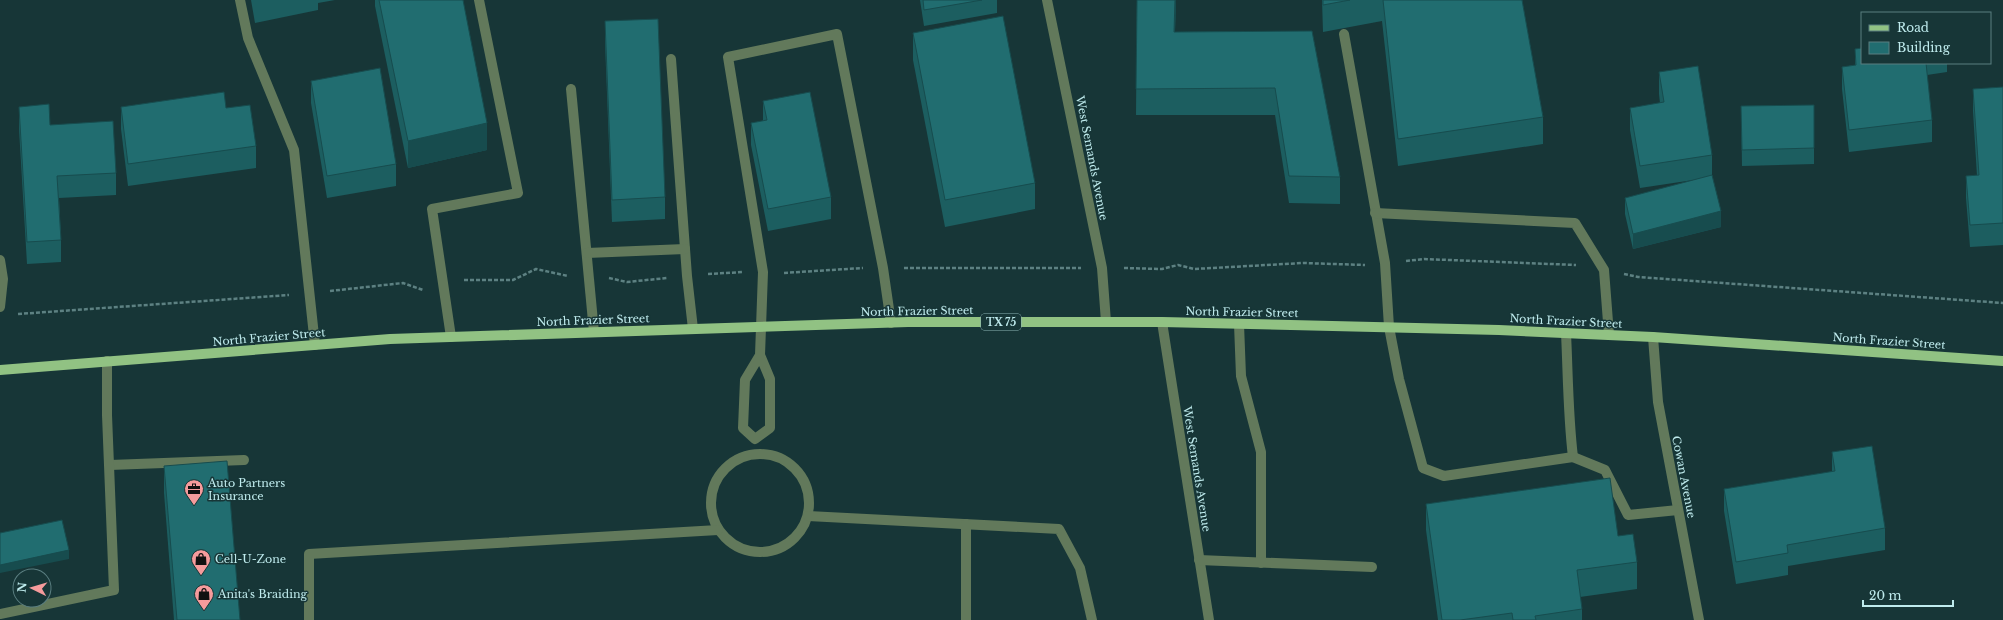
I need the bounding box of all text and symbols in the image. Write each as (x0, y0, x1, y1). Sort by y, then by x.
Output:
legend (1861, 12, 1991, 64)
text: Road (1897, 20, 1929, 35)
text: Building (1897, 40, 1951, 55)
street label: West Semands Avenue (1073, 94, 1111, 221)
street label: North Frazier Street (860, 303, 974, 319)
street label: North Frazier Street (1185, 304, 1299, 320)
street label: North Frazier Street (536, 311, 651, 329)
street label: North Frazier Street (1509, 311, 1624, 331)
road number: TX 75 (981, 314, 1021, 330)
street label: North Frazier Street (212, 325, 327, 349)
street label: North Frazier Street (1832, 330, 1947, 352)
street label: West Semands Avenue (1180, 404, 1214, 533)
street label: Cowan Avenue (1669, 435, 1699, 519)
place label: Auto Partners Insurance (207, 476, 285, 503)
office icon: Auto Partners Insurance (183, 478, 205, 506)
shop icon: Cell-U-Zone (190, 548, 212, 576)
place label: Cell-U-Zone (215, 552, 286, 566)
north arrow (12, 568, 52, 608)
text: N (15, 581, 30, 593)
scale bar (1863, 582, 1953, 608)
shop icon: Anita's Braiding (193, 583, 215, 611)
place label: Anita's Braiding (217, 587, 307, 601)
text: 20 m (1869, 588, 1901, 603)

